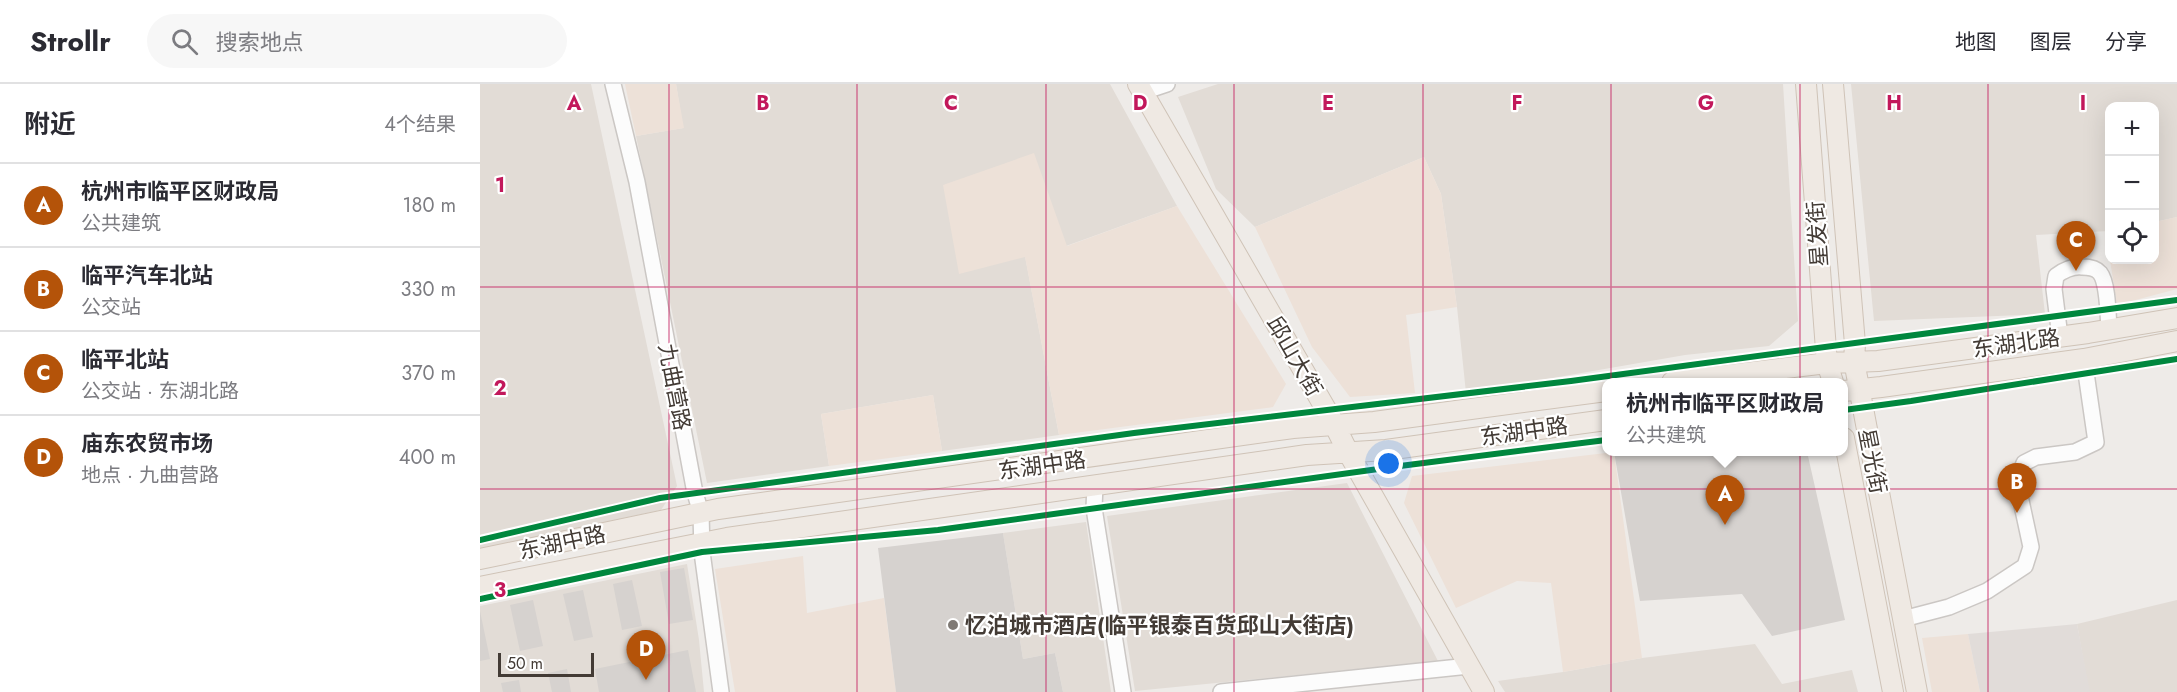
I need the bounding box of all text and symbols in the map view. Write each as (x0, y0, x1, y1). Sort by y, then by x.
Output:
search box (147, 14, 567, 68)
text: Strollr (30, 21, 111, 62)
icon: search (168, 25, 201, 58)
text: 搜索地点 (216, 26, 304, 58)
text: 地图 (1955, 27, 1997, 57)
text: 图层 (2030, 27, 2072, 57)
text: 分享 (2105, 27, 2147, 57)
text: A (566, 89, 582, 118)
text: B (756, 89, 770, 118)
text: C (944, 89, 958, 118)
text: D (1133, 89, 1147, 118)
text: E (1322, 89, 1334, 118)
text: F (1511, 89, 1523, 118)
text: G (1698, 89, 1714, 118)
text: H (1886, 89, 1902, 118)
text: I (2080, 89, 2086, 118)
map controls (2105, 102, 2159, 264)
button: + (2105, 102, 2159, 156)
text: 附近 (24, 105, 76, 143)
text: 4个结果 (384, 110, 456, 139)
button: − (2105, 156, 2159, 210)
text: 1 (495, 171, 505, 200)
text: 杭州市临平区财政局 (81, 175, 279, 207)
text: A (36, 191, 51, 220)
text: 180 m (402, 191, 456, 220)
street label: 星发街 (1799, 200, 1835, 268)
text: 公共建筑 (81, 209, 161, 238)
button: locate (2105, 210, 2159, 264)
pin: C (2056, 222, 2096, 271)
text: 临平汽车北站 (81, 259, 213, 291)
text: B (37, 275, 50, 304)
text: 330 m (401, 275, 456, 304)
text: 公交站 (81, 293, 141, 322)
street label: 邱山大街 (1259, 310, 1331, 402)
street label: 东湖北路 (1970, 321, 2062, 365)
street label: 九曲营路 (651, 341, 699, 433)
text: 临平北站 (81, 343, 169, 375)
text: C (36, 359, 51, 388)
text: 370 m (401, 359, 456, 388)
text: 2 (493, 374, 507, 403)
text: 公交站 · 东湖北路 (81, 377, 239, 406)
popup (1602, 378, 1848, 456)
text: 杭州市临平区财政局 (1626, 387, 1824, 419)
street label: 东湖中路 (1478, 409, 1570, 453)
text: 公共建筑 (1626, 421, 1706, 450)
street label: 星光街 (1851, 426, 1895, 496)
text: 庙东农贸市场 (81, 427, 213, 459)
text: D (36, 443, 51, 472)
text: 400 m (399, 443, 456, 472)
street label: 东湖中路 (996, 443, 1088, 487)
your location (1374, 449, 1403, 478)
text: 地点 · 九曲营路 (81, 461, 219, 490)
pin: B (1998, 464, 2036, 513)
pin: A (1706, 476, 1744, 525)
street label: 东湖中路 (516, 517, 608, 567)
text: 3 (494, 576, 506, 605)
place label: 忆泊城市酒店(临平银泰百货邱山大街店) (965, 609, 1354, 641)
marker: 忆泊城市酒店(临平银泰百货邱山大街店) (946, 618, 960, 632)
pin: D (626, 630, 666, 680)
scale bar (498, 650, 594, 678)
text: 50 m (507, 652, 543, 675)

